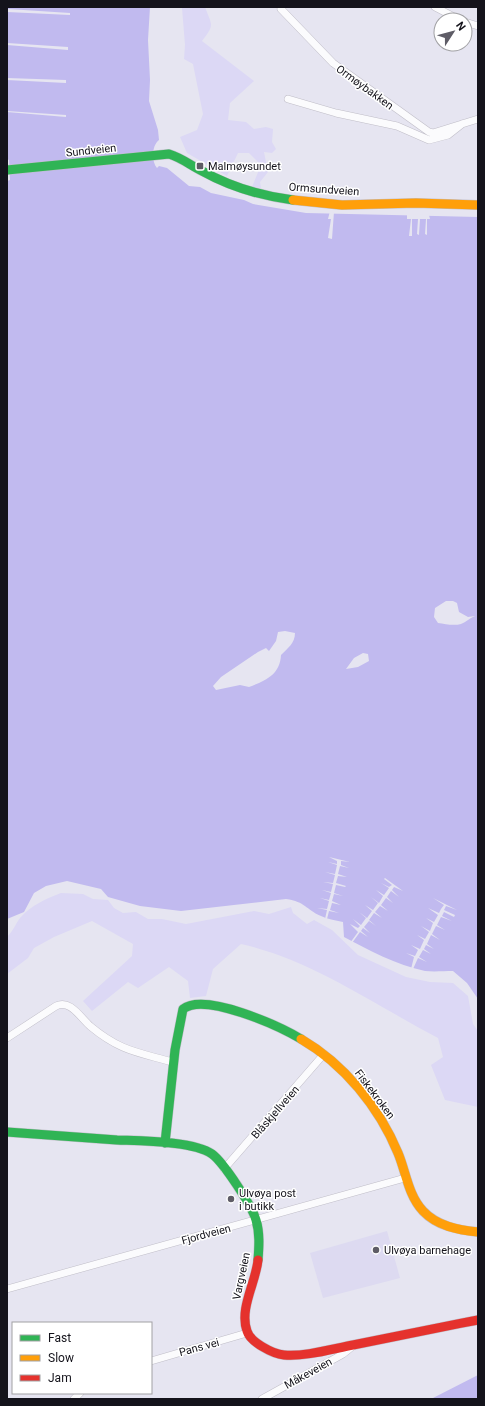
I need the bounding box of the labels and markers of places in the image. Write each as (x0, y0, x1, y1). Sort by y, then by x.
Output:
place label: Malmøysundet (208, 160, 281, 173)
marker: Malmøysundet (195, 161, 205, 171)
place label: Ulvøya post i butikk (239, 1187, 296, 1213)
marker: Ulvøya post i butikk (226, 1194, 236, 1204)
place label: Ulvøya barnehage (384, 1244, 471, 1257)
marker: Ulvøya barnehage (371, 1245, 381, 1255)

